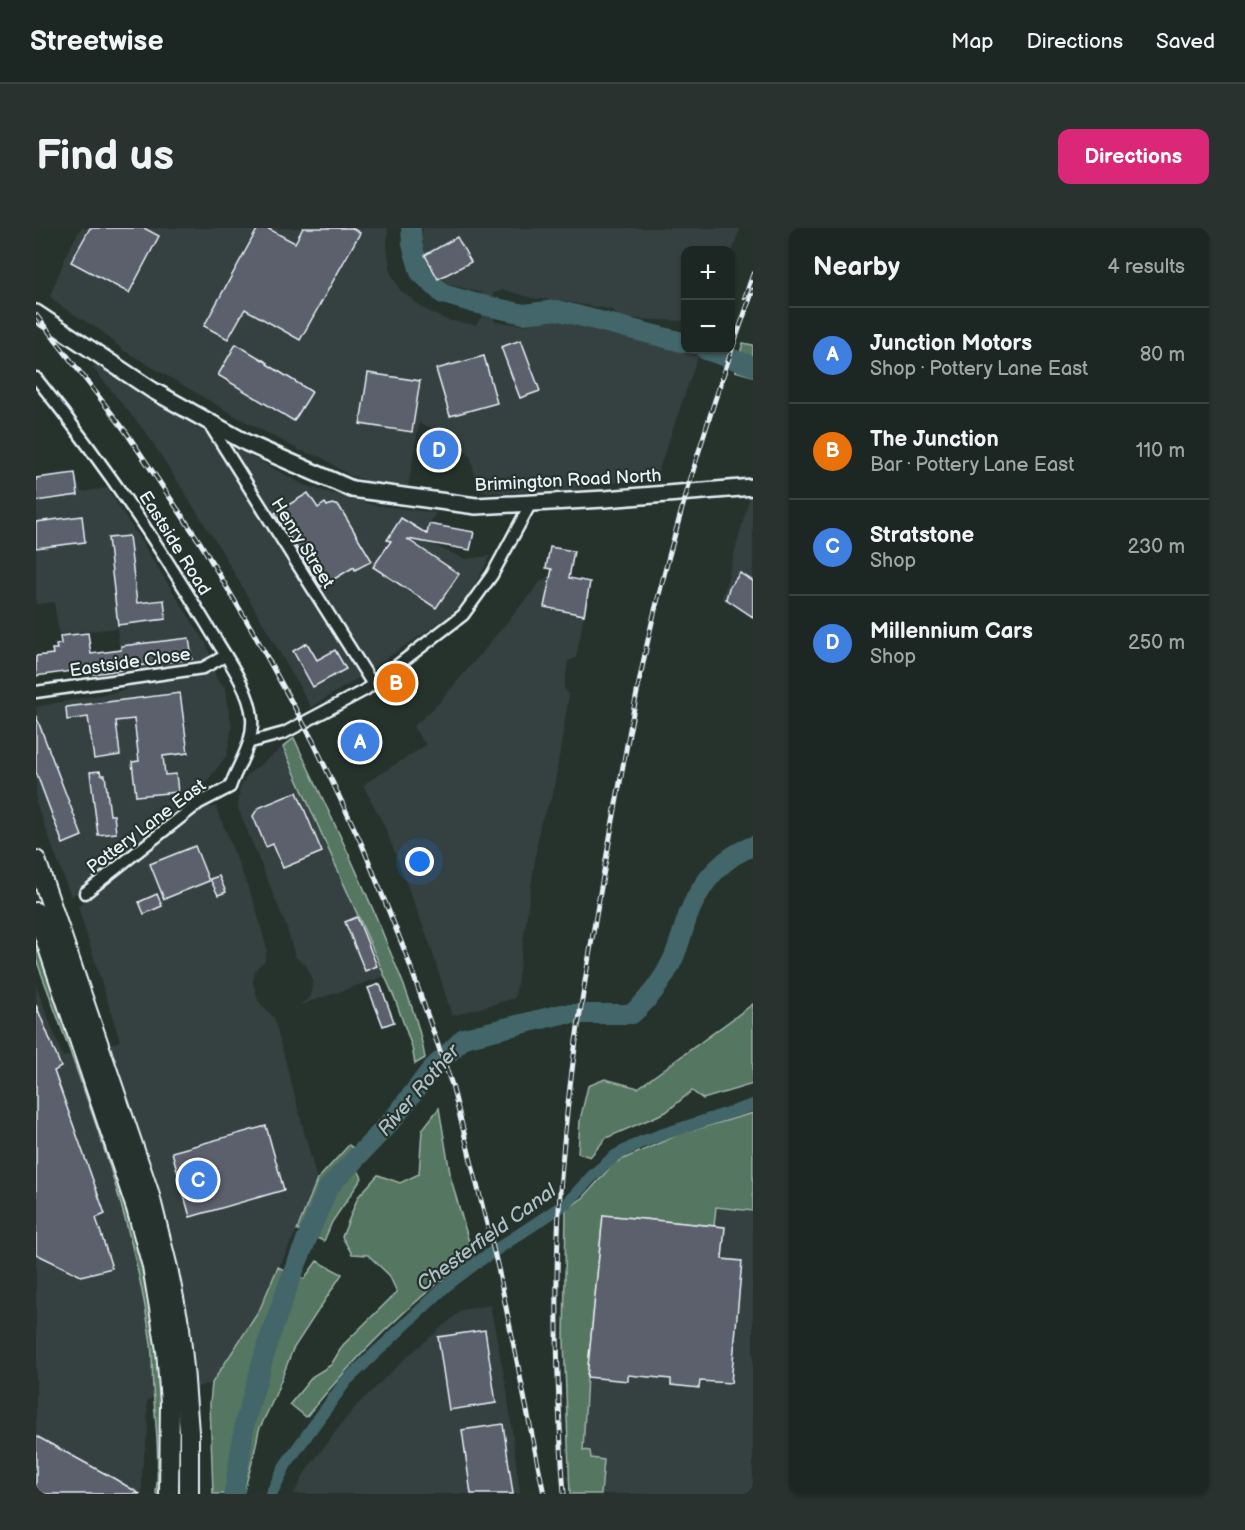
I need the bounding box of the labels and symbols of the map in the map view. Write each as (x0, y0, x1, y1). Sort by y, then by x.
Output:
pin: D (420, 428, 458, 472)
street label: Brimington Road North (474, 465, 662, 496)
street label: Eastside Road (134, 487, 215, 599)
street label: Henry Street (267, 494, 339, 593)
street label: Eastside Close (68, 644, 192, 681)
pin: B (376, 660, 416, 706)
pin: A (340, 720, 380, 764)
street label: Pottery Lane East (83, 775, 210, 878)
your location (405, 847, 434, 876)
water label: River Rother (373, 1039, 466, 1141)
pin: C (178, 1158, 218, 1202)
water label: Chesterfield Canal (412, 1178, 562, 1297)

